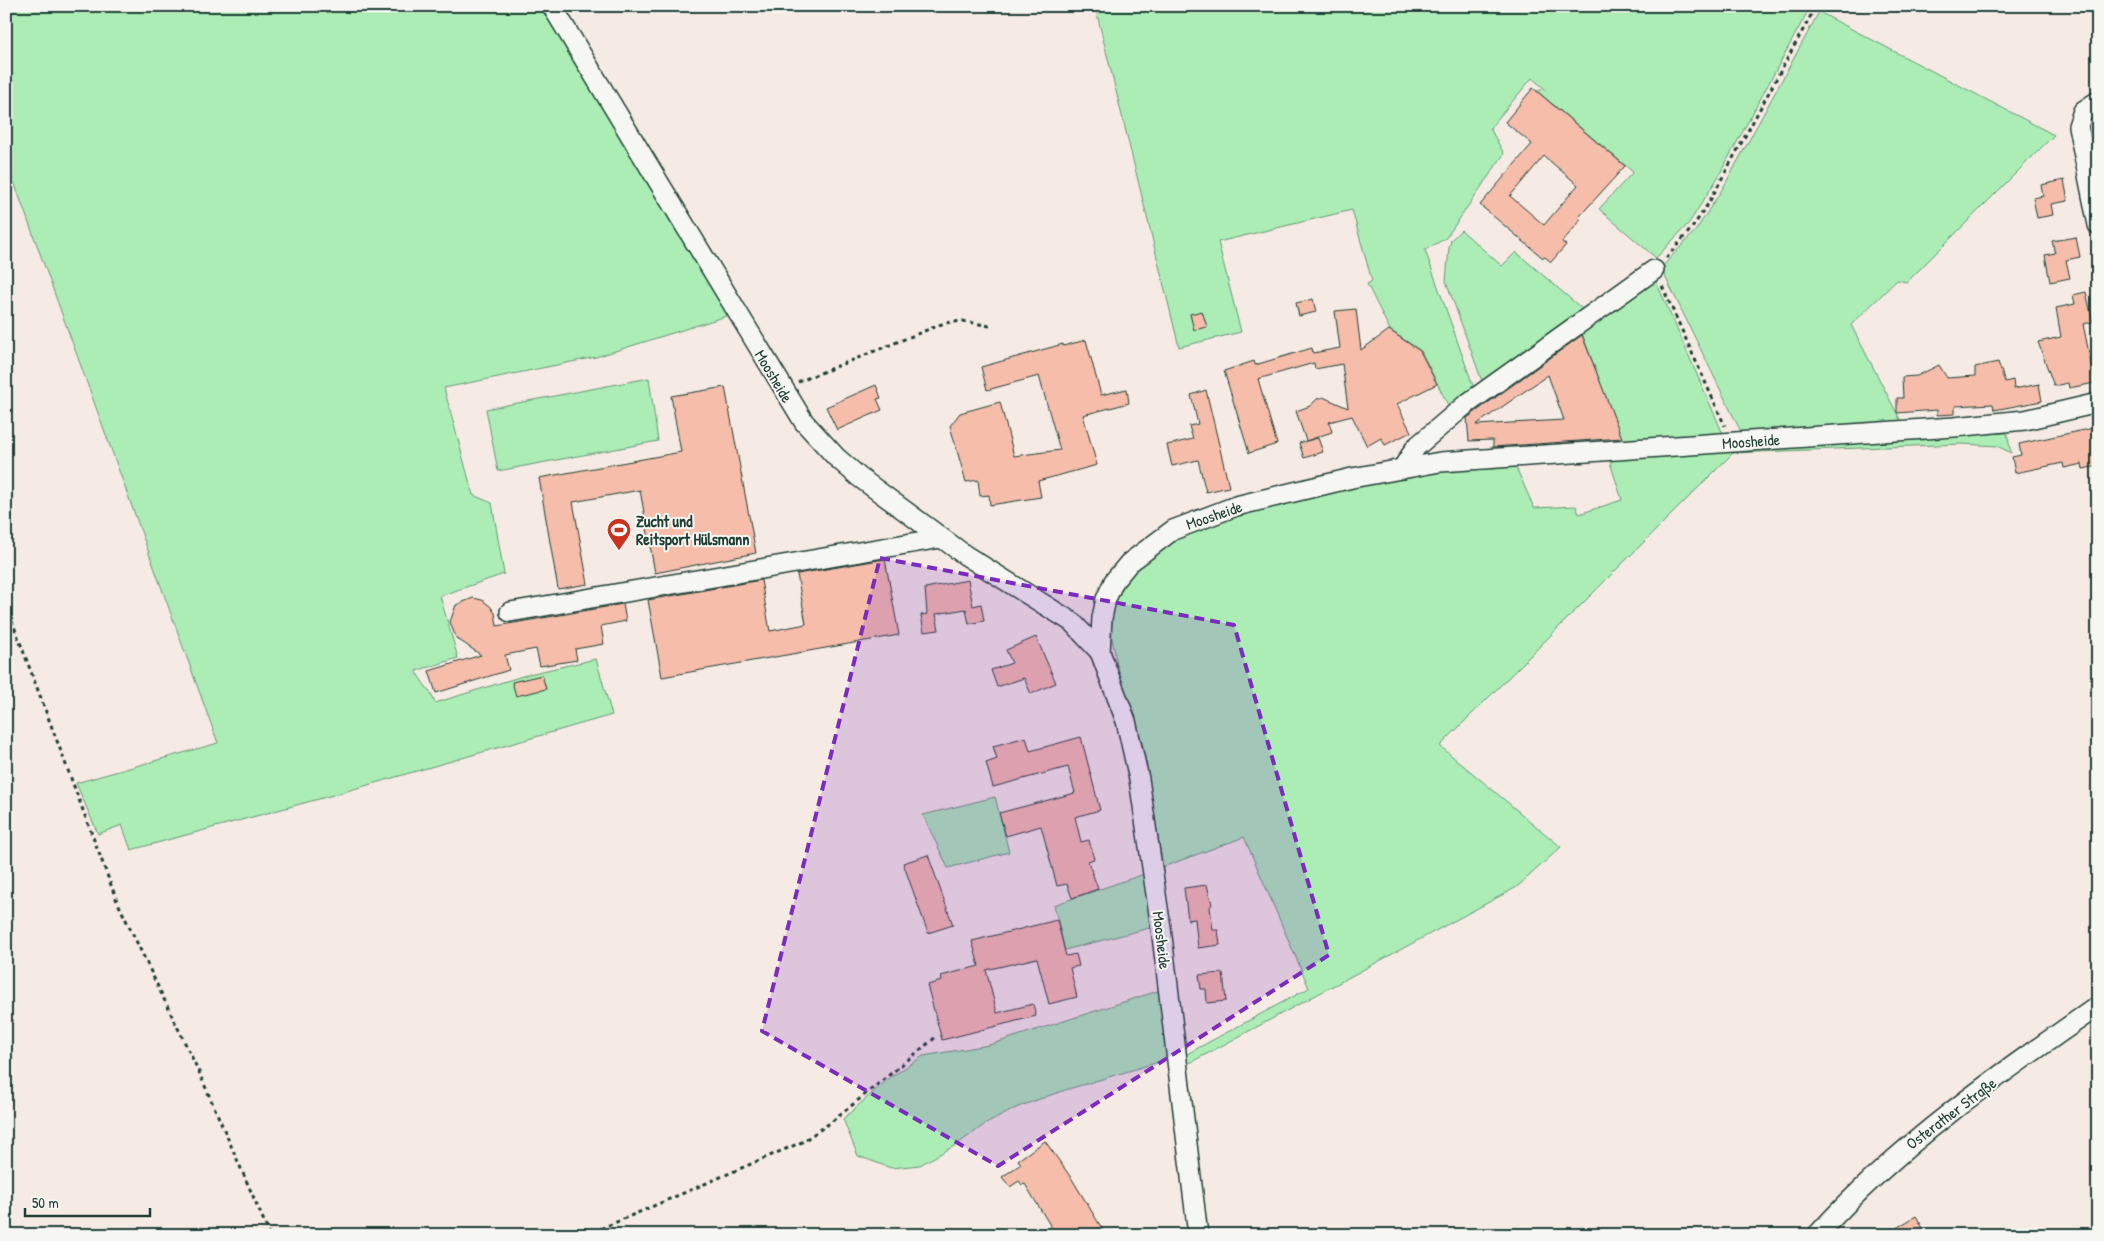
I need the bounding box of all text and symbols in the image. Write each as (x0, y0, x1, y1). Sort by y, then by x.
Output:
street label: Moosheide (750, 346, 799, 407)
street label: Moosheide (1721, 428, 1781, 454)
street label: Moosheide (1183, 495, 1246, 535)
place label: Zucht und Reitsport Hülsmann (636, 510, 749, 551)
sports icon: Zucht und Reitsport Hülsmann (606, 517, 632, 551)
street label: Moosheide (1148, 910, 1177, 971)
street label: Osterather Straße (1901, 1071, 2001, 1154)
scale bar (25, 1186, 150, 1218)
text: 50 m (32, 1192, 59, 1213)

